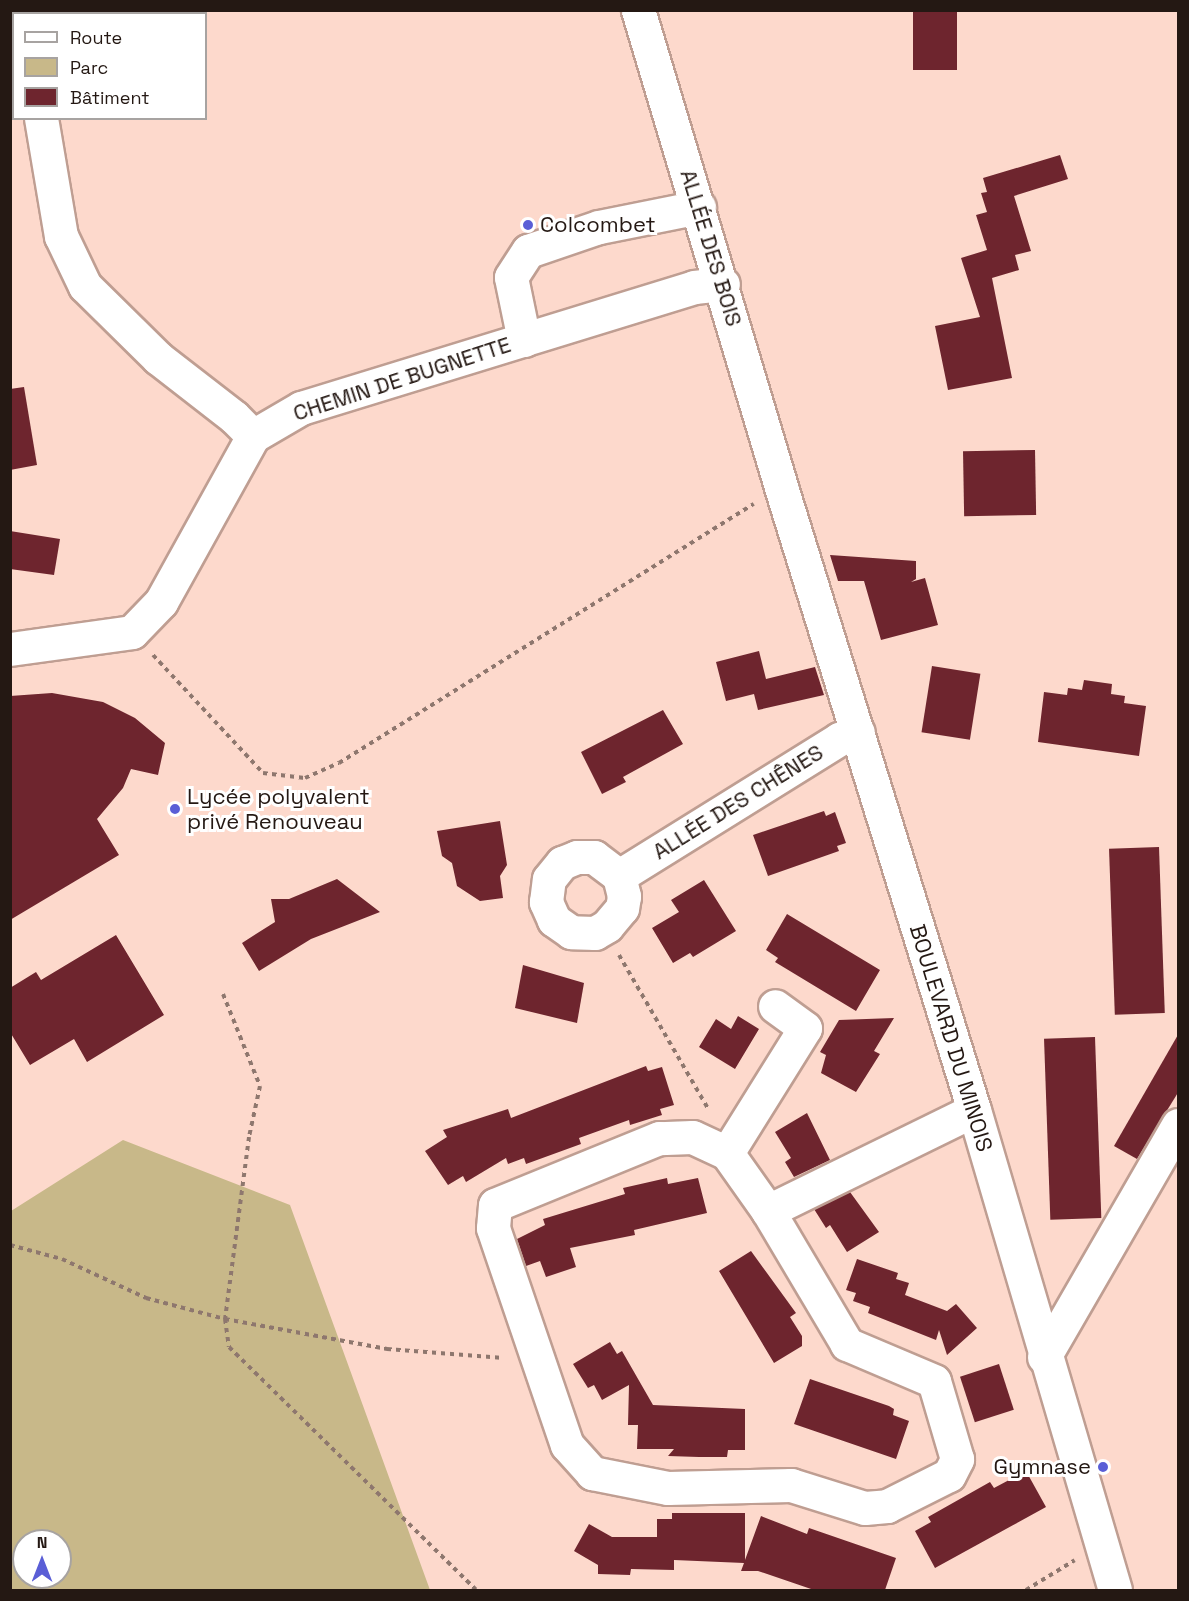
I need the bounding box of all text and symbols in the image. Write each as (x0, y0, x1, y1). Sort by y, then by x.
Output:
legend (12, 12, 207, 120)
text: Route (70, 26, 122, 49)
text: Parc (70, 56, 108, 79)
text: Bâtiment (70, 86, 150, 109)
street label: ALLÉE DES BOIS (675, 166, 747, 330)
place label: Colcombet (540, 212, 656, 238)
marker: Colcombet (521, 218, 535, 232)
street label: CHEMIN DE BUGNETTE (290, 331, 514, 427)
street label: ALLÉE DES CHÊNES (648, 739, 828, 865)
place label: Lycée polyvalent privé Renouveau (187, 783, 370, 834)
marker: Lycée polyvalent privé Renouveau (168, 802, 182, 816)
street label: BOULEVARD DU MINOIS (904, 921, 998, 1155)
place label: Gymnase (993, 1454, 1091, 1480)
marker: Gymnase (1096, 1460, 1110, 1474)
north arrow (12, 1529, 72, 1589)
text: N (37, 1532, 47, 1553)

